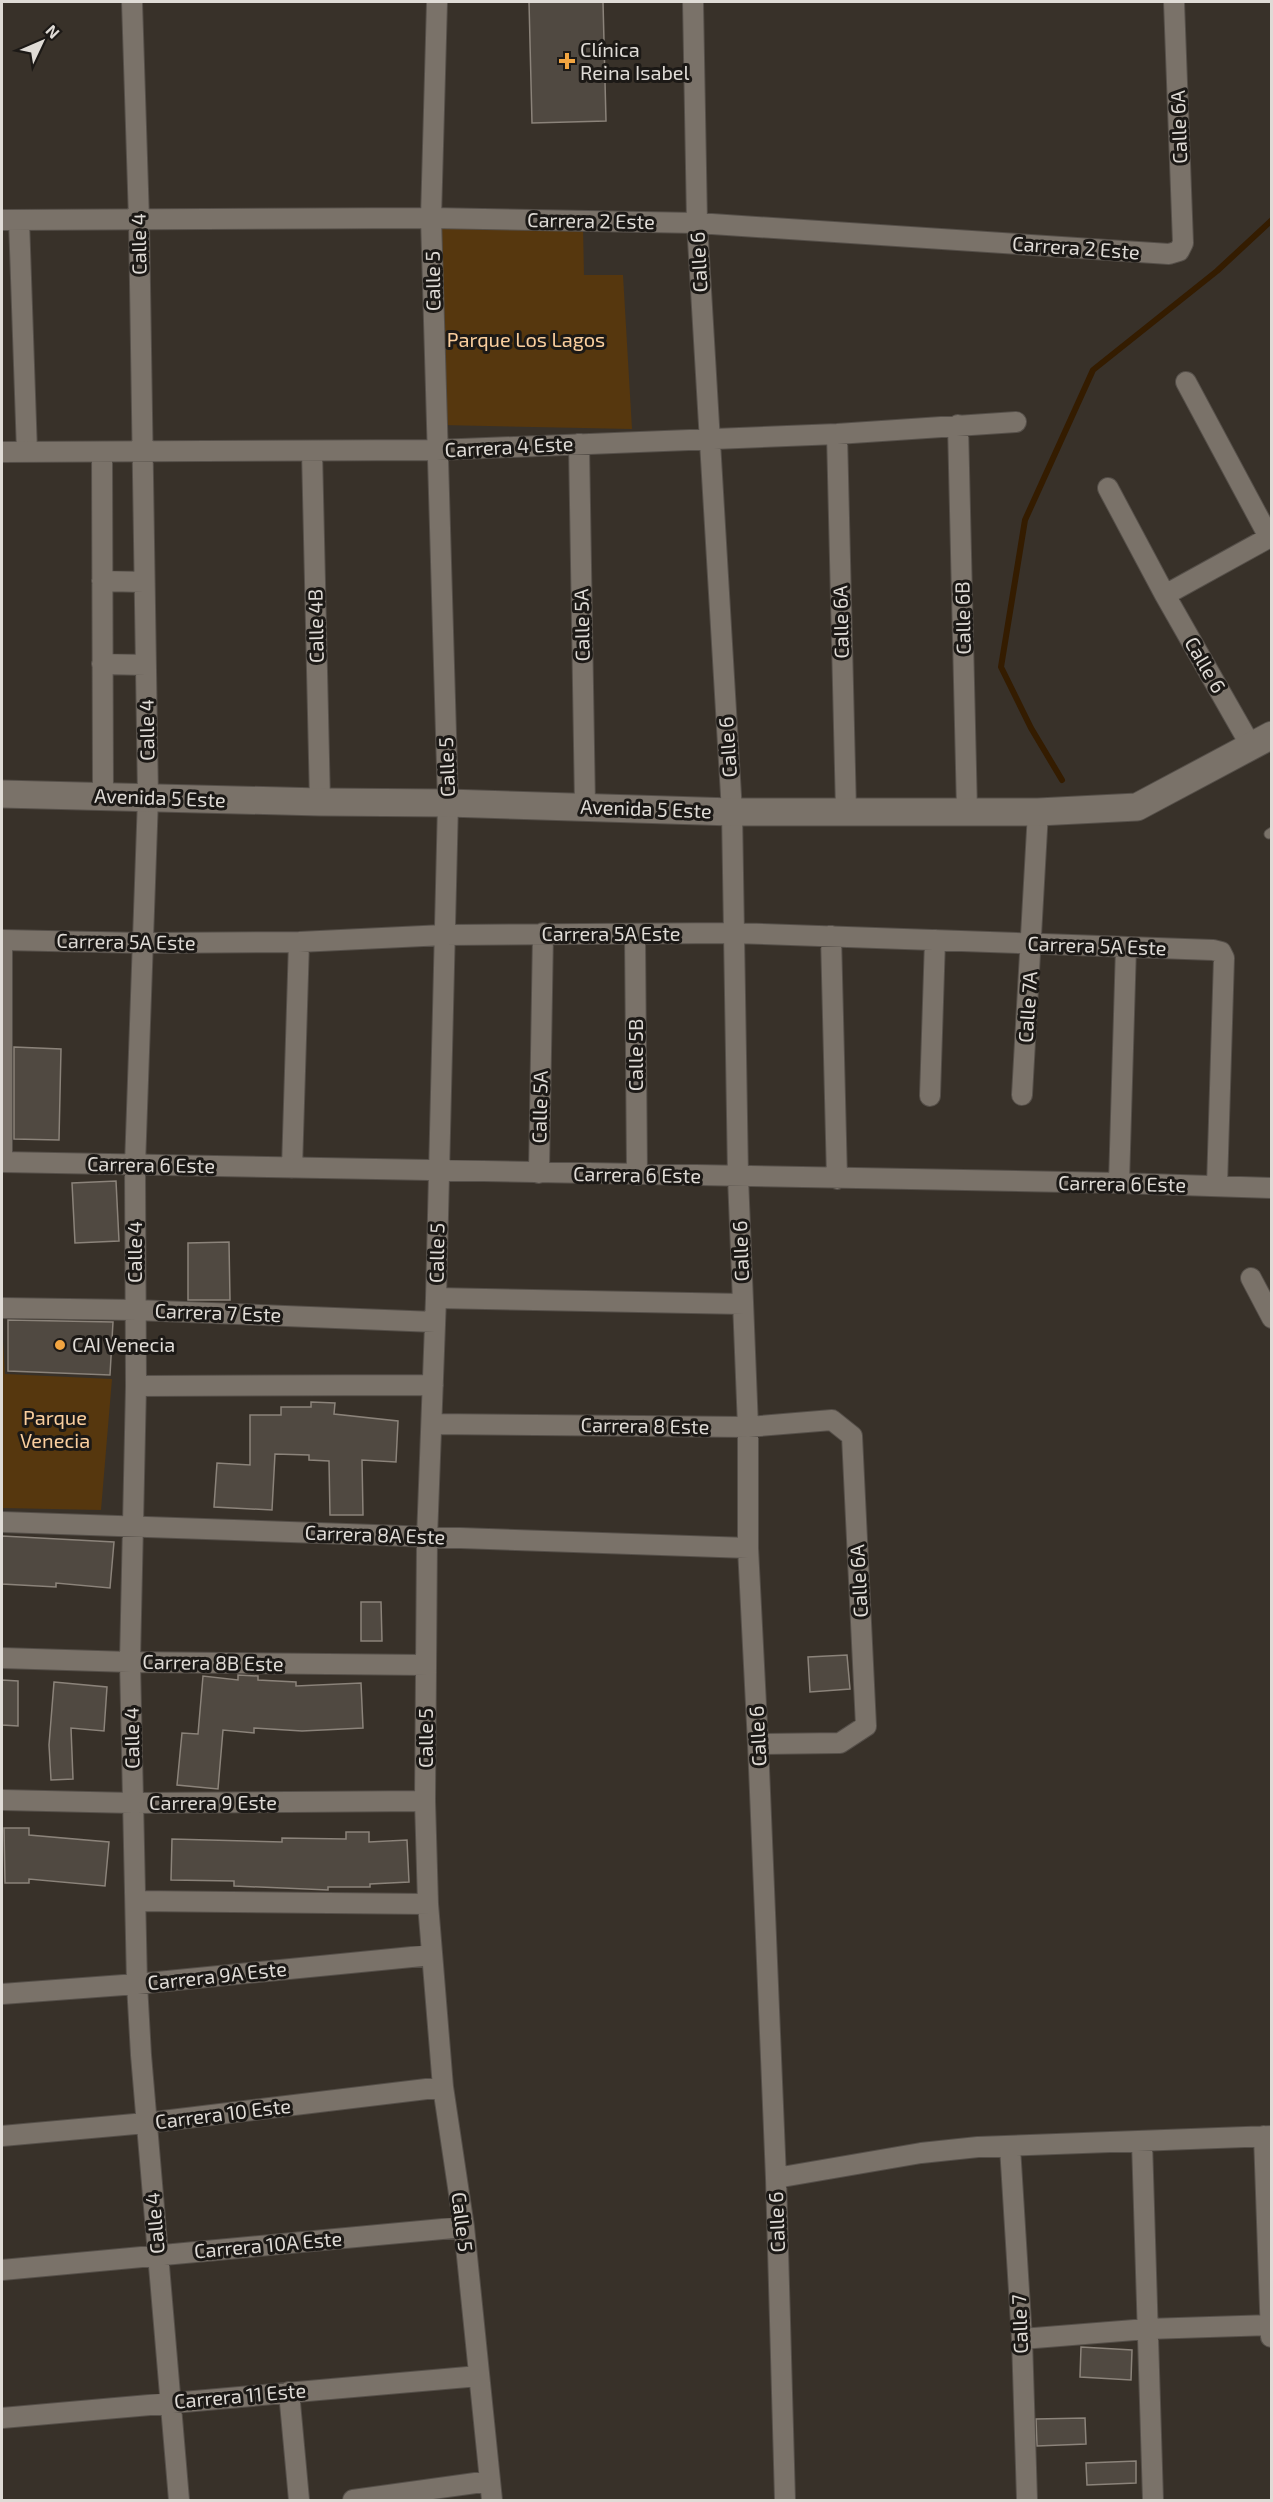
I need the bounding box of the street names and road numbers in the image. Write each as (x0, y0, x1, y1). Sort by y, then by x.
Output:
street label: Calle 6A (1165, 89, 1191, 164)
street label: Carrera 2 Este (527, 207, 655, 233)
street label: Calle 4 (125, 213, 151, 275)
street label: Calle 6 (684, 231, 712, 293)
street label: Carrera 2 Este (1011, 231, 1141, 263)
street label: Calle 5 (419, 251, 445, 311)
street label: Carrera 4 Este (444, 431, 574, 461)
street label: Calle 6B (949, 581, 975, 655)
street label: Calle 6A (827, 585, 853, 659)
street label: Calle 5A (568, 588, 594, 662)
street label: Calle 4B (302, 589, 328, 663)
street label: Calle 6 (1180, 632, 1231, 697)
street label: Calle 4 (133, 699, 159, 761)
street label: Calle 6 (713, 716, 741, 778)
street label: Calle 5 (433, 737, 459, 798)
street label: Avenida 5 Este (94, 783, 226, 811)
street label: Avenida 5 Este (580, 794, 712, 822)
street label: Carrera 5A Este (541, 921, 681, 945)
street label: Carrera 5A Este (56, 928, 196, 954)
street label: Carrera 5A Este (1027, 931, 1167, 959)
street label: Calle 7A (1013, 970, 1042, 1043)
street label: Calle 5B (623, 1019, 647, 1091)
street label: Calle 5A (526, 1070, 552, 1143)
street label: Carrera 6 Este (87, 1151, 215, 1177)
street label: Carrera 6 Este (573, 1161, 701, 1187)
street label: Carrera 6 Este (1058, 1170, 1186, 1196)
street label: Calle 6 (727, 1220, 753, 1282)
street label: Calle 4 (122, 1221, 146, 1283)
street label: Calle 5 (423, 1223, 449, 1283)
street label: Carrera 7 Este (154, 1298, 282, 1326)
street label: Carrera 8 Este (580, 1412, 710, 1438)
street label: Carrera 8A Este (304, 1520, 446, 1548)
street label: Calle 6A (844, 1543, 872, 1618)
street label: Carrera 8B Este (142, 1649, 284, 1675)
street label: Calle 6 (743, 1705, 771, 1767)
street label: Calle 4 (118, 1707, 144, 1769)
street label: Calle 5 (413, 1708, 437, 1768)
street label: Carrera 9 Este (149, 1790, 277, 1814)
street label: Carrera 9A Este (146, 1956, 288, 1994)
street label: Carrera 10 Este (154, 2093, 292, 2133)
street label: Calle 4 (139, 2191, 169, 2255)
street label: Calle 5 (447, 2191, 479, 2253)
street label: Calle 6 (763, 2191, 789, 2253)
street label: Carrera 10A Este (193, 2226, 343, 2262)
street label: Calle 7 (1006, 2294, 1032, 2354)
street label: Carrera 11 Este (173, 2377, 307, 2413)

